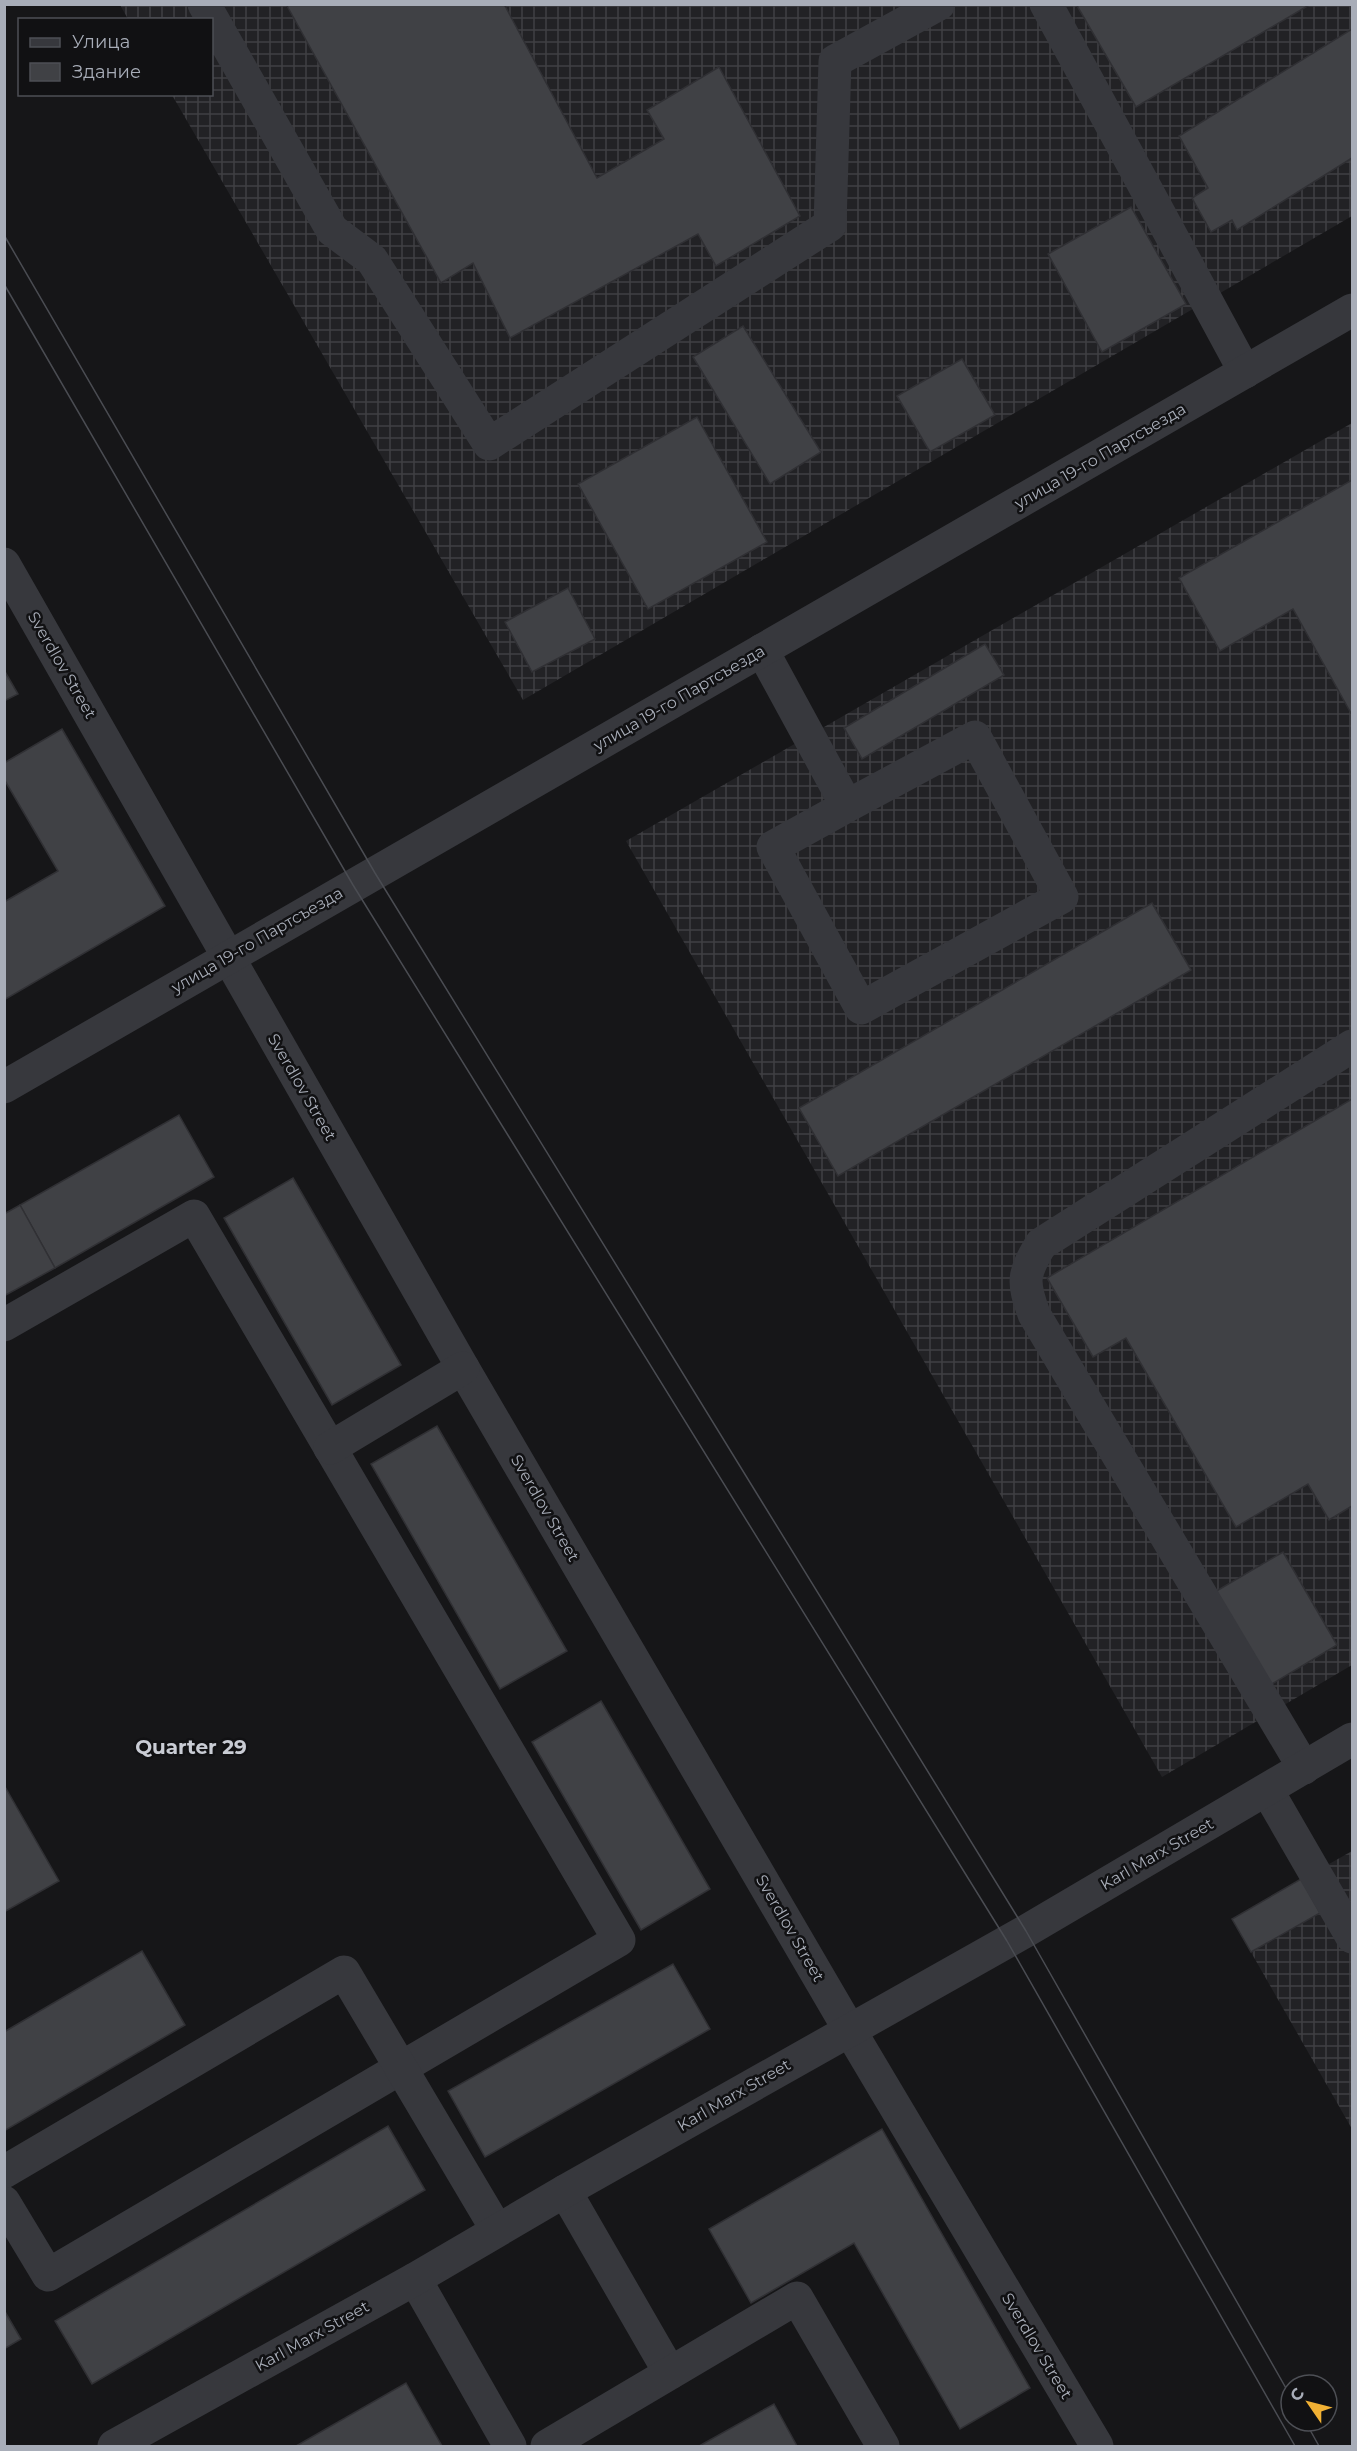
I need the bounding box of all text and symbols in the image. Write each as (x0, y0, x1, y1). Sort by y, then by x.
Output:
legend (18, 18, 213, 96)
text: Улица (72, 31, 130, 53)
text: Здание (72, 61, 141, 83)
street label: улица 19-го Партсъезда (1010, 399, 1189, 513)
street label: Sverdlov Street (24, 608, 101, 722)
street label: улица 19-го Партсъезда (589, 641, 768, 755)
street label: улица 19-го Партсъезда (167, 883, 346, 997)
street label: Sverdlov Street (264, 1030, 341, 1144)
street label: Sverdlov Street (507, 1451, 584, 1565)
district label: Quarter 29 (135, 1735, 247, 1759)
street label: Karl Marx Street (1097, 1814, 1217, 1894)
street label: Sverdlov Street (752, 1871, 829, 1985)
street label: Karl Marx Street (674, 2055, 794, 2135)
street label: Sverdlov Street (998, 2290, 1076, 2403)
street label: Karl Marx Street (252, 2297, 373, 2375)
north arrow (1279, 2373, 1339, 2433)
text: С (1286, 2384, 1308, 2405)

